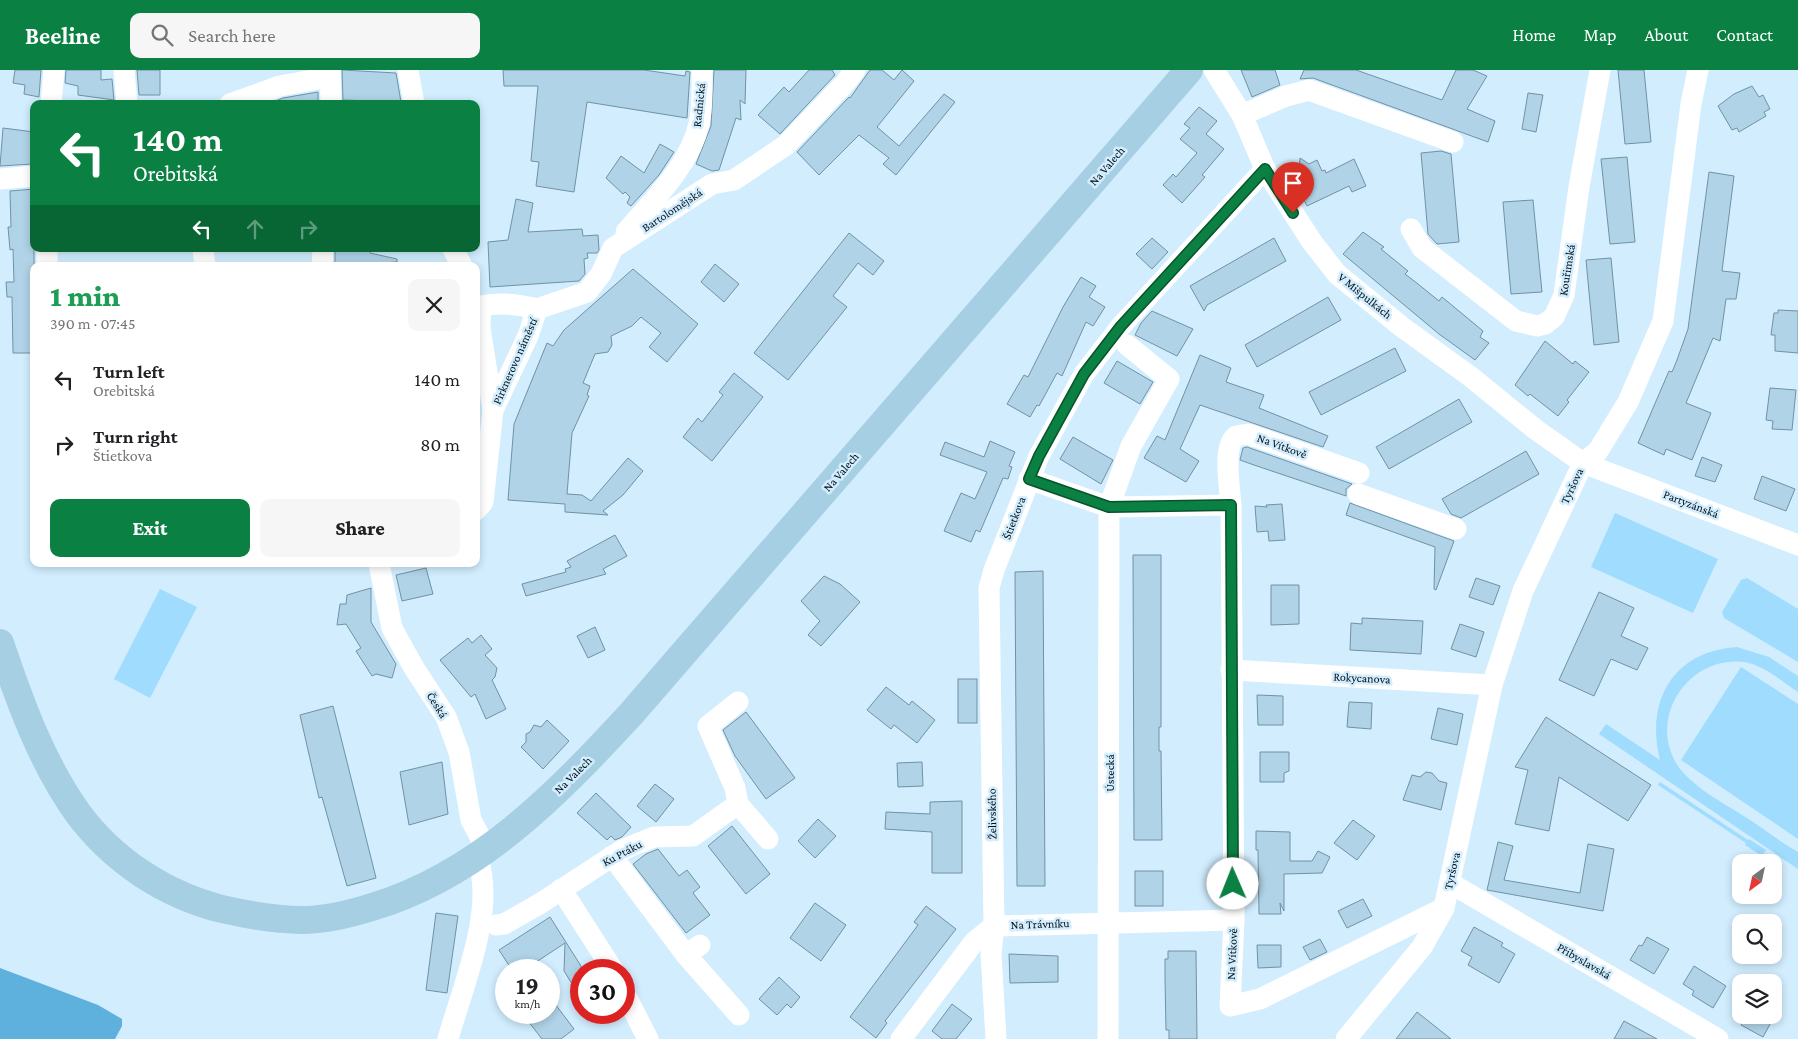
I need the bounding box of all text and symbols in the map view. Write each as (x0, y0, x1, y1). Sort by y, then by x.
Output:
search box (130, 13, 480, 58)
icon: search (148, 21, 176, 49)
text: Beeline (25, 22, 100, 49)
text: Search here (188, 25, 276, 46)
text: Home (1513, 25, 1556, 45)
text: Map (1584, 25, 1616, 45)
text: About (1644, 25, 1688, 45)
text: Contact (1716, 25, 1773, 45)
street label: Radnická (690, 82, 708, 128)
icon: left (50, 120, 115, 185)
text: 140 m (133, 120, 223, 159)
street label: Na Valech (1086, 143, 1128, 188)
text: Orebitská (133, 161, 218, 186)
pin (1272, 162, 1314, 213)
icon: arrive (1279, 169, 1307, 197)
street label: Bartolomějská (639, 185, 705, 235)
icon: left (188, 215, 216, 243)
icon: ahead (241, 215, 269, 243)
icon: right (294, 215, 322, 243)
street label: Kouřimská (1556, 243, 1578, 297)
street label: V Mišpulkách (1335, 270, 1395, 322)
text: 1 min (50, 279, 120, 312)
button: close (408, 279, 460, 331)
text: 390 m · 07:45 (50, 315, 135, 332)
street label: Pirknerovo náměstí (490, 315, 541, 406)
text: Turn left (93, 361, 165, 382)
icon: left (50, 366, 78, 394)
text: 140 m (414, 369, 460, 390)
text: Orebitská (93, 382, 155, 399)
text: Turn right (93, 426, 178, 447)
icon: right (50, 431, 78, 459)
street label: Na Vítkově (1255, 431, 1309, 461)
text: 80 m (420, 434, 460, 455)
text: Štietkova (93, 447, 152, 464)
street label: Na Valech (820, 449, 862, 494)
street label: Tyršova (1558, 465, 1587, 506)
street label: Partyzánská (1661, 487, 1721, 521)
street label: Štietkova (999, 494, 1029, 541)
button: Exit (50, 499, 250, 557)
button: Share (260, 499, 460, 557)
street label: Rokycanova (1333, 670, 1391, 687)
street label: Česká (424, 689, 451, 721)
street label: Na Valech (551, 753, 595, 797)
street label: Ústecká (1103, 754, 1117, 792)
street label: Želivského (985, 788, 999, 840)
street label: Ku Ptáku (600, 836, 645, 869)
street label: Tyršova (1441, 851, 1463, 891)
north arrow (1732, 854, 1782, 904)
map controls (1732, 854, 1782, 1024)
position arrow (1206, 857, 1258, 909)
button: search (1732, 914, 1782, 964)
street label: Na Trávníku (1010, 916, 1070, 932)
street label: Na Vítkově (1224, 928, 1240, 980)
street label: Přibyslavská (1555, 940, 1614, 982)
speed limit sign: 30 (570, 959, 635, 1024)
text: 19 (516, 972, 539, 999)
button: layers (1732, 974, 1782, 1024)
text: km/h (515, 997, 540, 1011)

